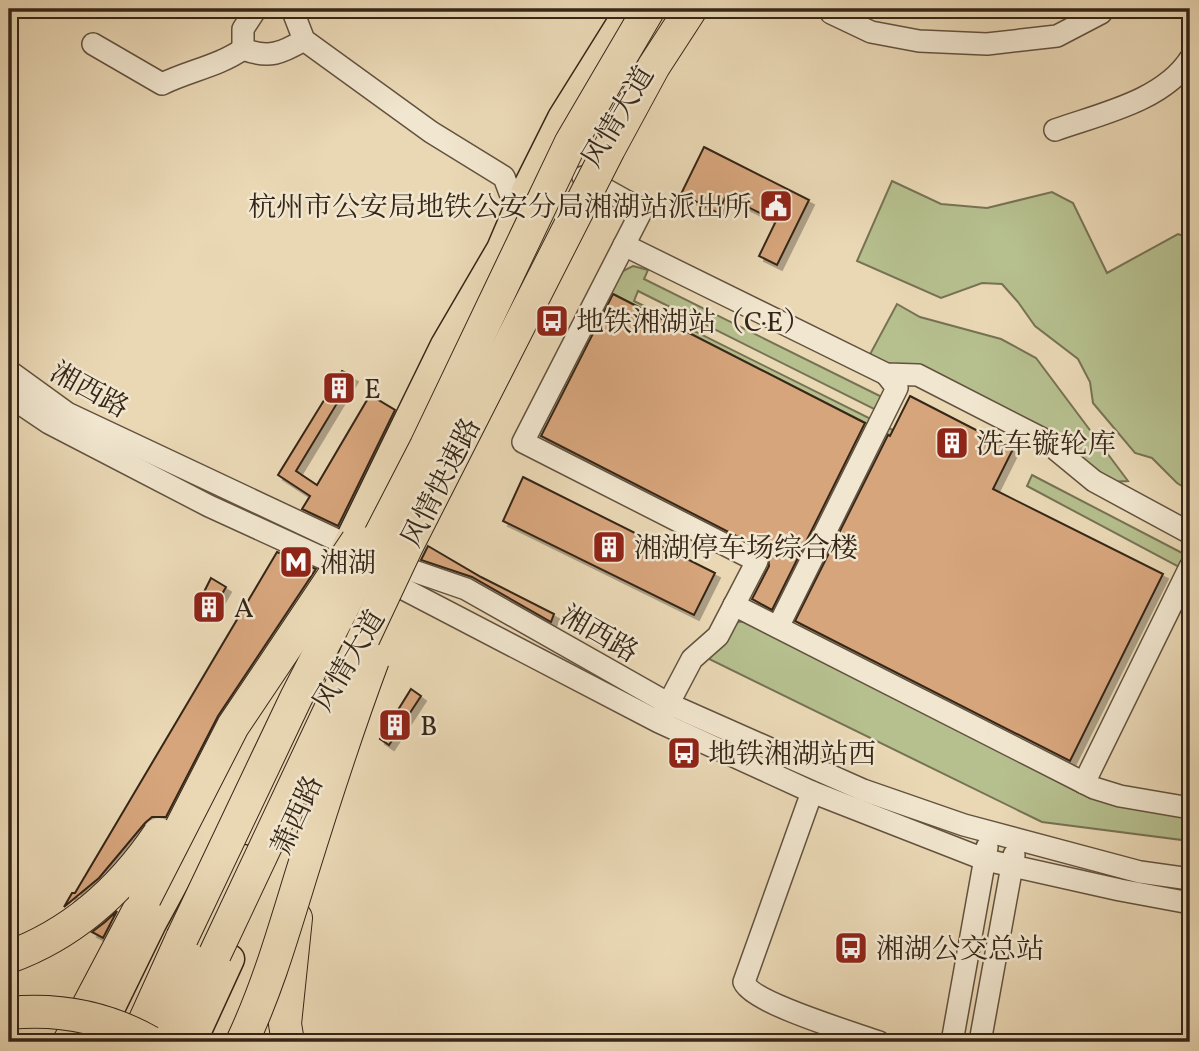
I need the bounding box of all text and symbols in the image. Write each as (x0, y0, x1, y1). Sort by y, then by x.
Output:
street label: 风情大道 (574, 59, 665, 175)
public building icon: 杭州市公安局地铁公安分局湘湖站派出所 (757, 187, 795, 225)
place label: 杭州市公安局地铁公安分局湘湖站派出所 (248, 189, 752, 228)
bus stop icon: 地铁湘湖站（C·E） (533, 302, 571, 340)
place label: 地铁湘湖站（C·E） (576, 304, 811, 343)
street label: 湘西路 (43, 354, 135, 429)
building icon: E (320, 369, 358, 407)
place label: E (364, 371, 381, 410)
street label: 风情快速路 (393, 412, 491, 554)
building icon: 洗车镟轮库 (933, 424, 971, 462)
place label: 洗车镟轮库 (976, 426, 1116, 465)
building icon: 湘湖停车场综合楼 (590, 528, 628, 566)
place label: 湘湖停车场综合楼 (634, 530, 858, 569)
metro station icon: 湘湖 (277, 543, 315, 581)
place label: 湘湖 (320, 545, 376, 584)
building icon: A (190, 588, 228, 626)
place label: A (234, 590, 254, 629)
street label: 湘西路 (553, 597, 645, 673)
street label: 风情大道 (305, 603, 396, 719)
building icon: B (376, 706, 414, 744)
place label: B (420, 708, 437, 747)
bus stop icon: 地铁湘湖站西 (665, 734, 703, 772)
place label: 地铁湘湖站西 (708, 736, 876, 775)
street label: 萧西路 (263, 770, 334, 862)
bus stop icon: 湘湖公交总站 (832, 929, 870, 967)
place label: 湘湖公交总站 (876, 931, 1044, 970)

